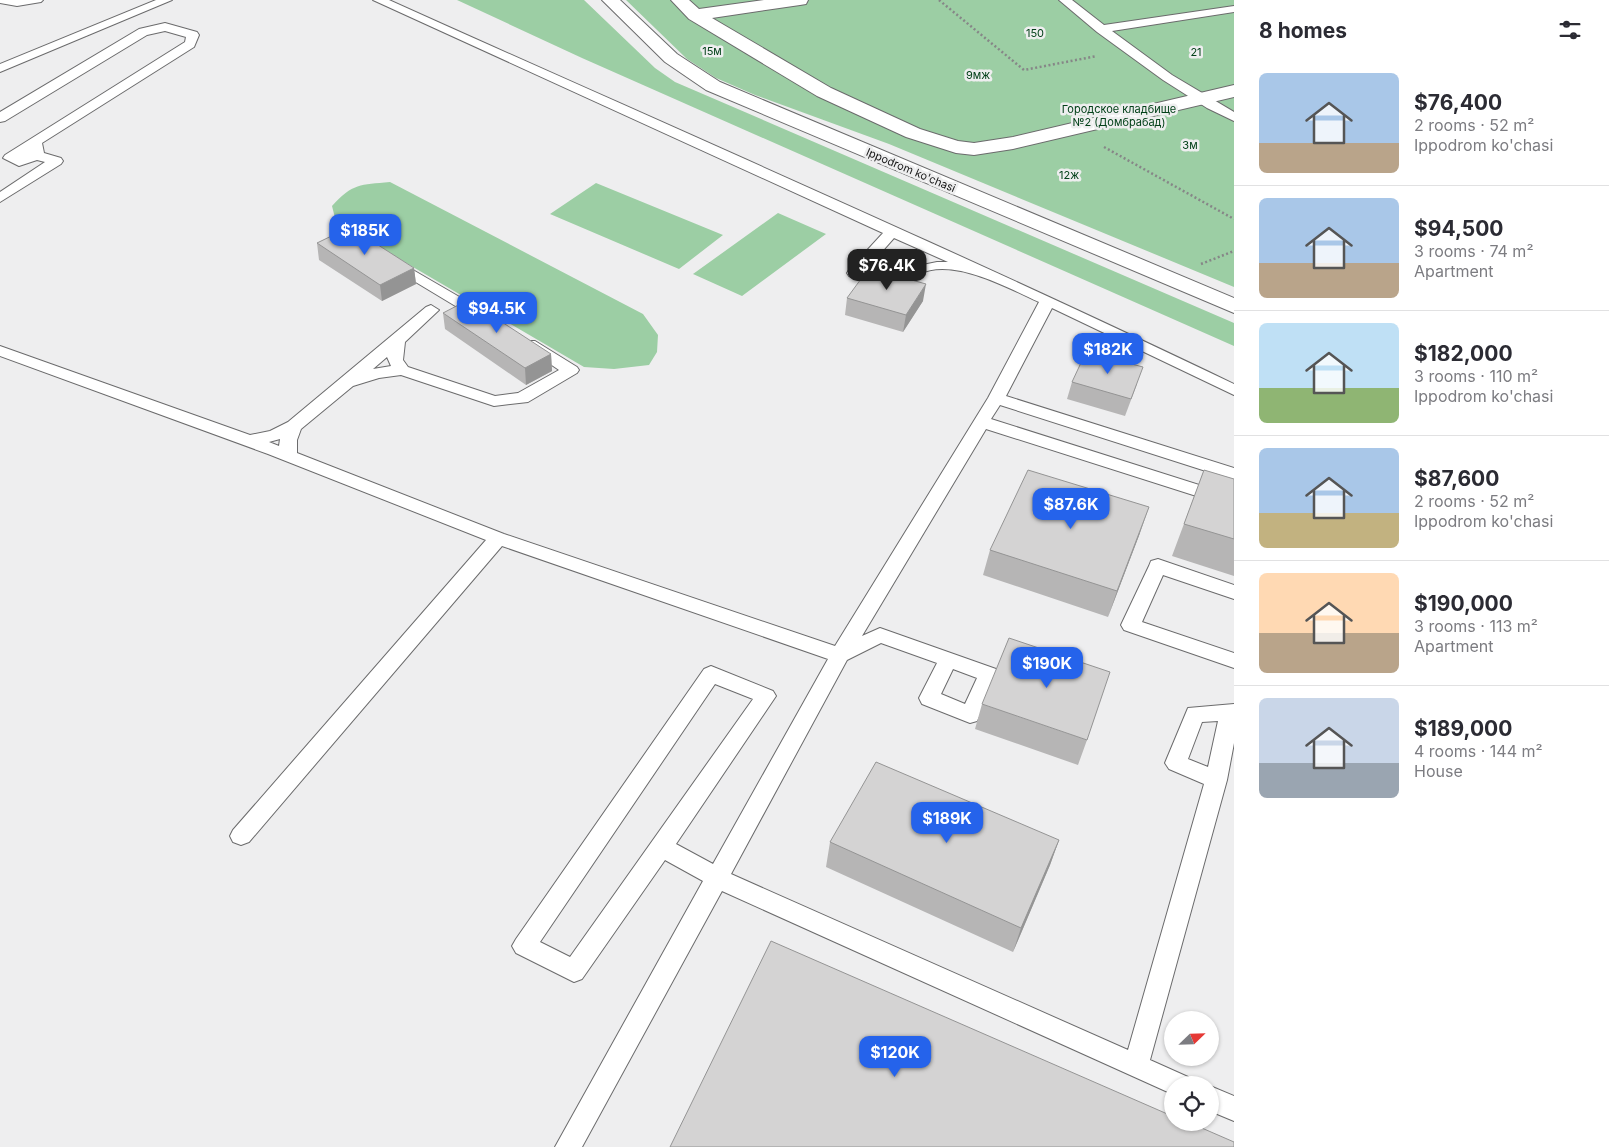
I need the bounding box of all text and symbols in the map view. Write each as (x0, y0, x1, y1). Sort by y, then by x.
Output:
icon: filters (1556, 16, 1584, 44)
text: 8 homes (1259, 18, 1347, 43)
park label: 150 (1026, 26, 1044, 40)
park label: 15м (702, 44, 722, 58)
park label: 21 (1190, 45, 1202, 59)
park label: 9мж (966, 68, 990, 82)
text: $76,400 (1414, 90, 1502, 115)
icon: home (1299, 93, 1359, 153)
park label: Городское кладбище №2 (Домбрабад) (1062, 102, 1176, 129)
text: 2 rooms · 52 m² (1414, 115, 1534, 135)
text: Ippodrom ko'chasi (1414, 135, 1553, 155)
park label: 3м (1182, 138, 1198, 152)
street label: Ippodrom ko'chasi (864, 145, 958, 195)
park label: 12ж (1059, 168, 1079, 182)
pin: $185K (330, 214, 400, 256)
text: $94,500 (1414, 216, 1504, 241)
icon: home (1299, 218, 1359, 278)
text: $185K (340, 220, 390, 240)
text: 3 rooms · 74 m² (1414, 241, 1533, 261)
pin: $76.4K (846, 248, 928, 291)
text: $76.4K (858, 255, 916, 275)
text: Apartment (1414, 261, 1494, 281)
pin: $94.5K (456, 292, 538, 334)
text: $94.5K (468, 298, 526, 318)
pin: $182K (1073, 332, 1143, 375)
text: $182K (1083, 339, 1133, 359)
text: $182,000 (1414, 341, 1513, 366)
icon: home (1299, 343, 1359, 403)
text: 3 rooms · 110 m² (1414, 366, 1538, 386)
text: Ippodrom ko'chasi (1414, 386, 1553, 406)
text: $87,600 (1414, 466, 1499, 491)
icon: home (1299, 468, 1359, 528)
pin: $87.6K (1030, 488, 1112, 530)
text: 2 rooms · 52 m² (1414, 491, 1534, 511)
text: $87.6K (1044, 494, 1098, 514)
text: Ippodrom ko'chasi (1414, 511, 1553, 531)
text: $190,000 (1414, 591, 1513, 616)
icon: home (1299, 593, 1359, 653)
text: 3 rooms · 113 m² (1414, 616, 1538, 636)
text: Apartment (1414, 636, 1494, 656)
pin: $190K (1012, 646, 1082, 689)
text: $190K (1022, 653, 1072, 673)
text: $189,000 (1414, 716, 1512, 741)
icon: home (1299, 718, 1359, 778)
text: 4 rooms · 144 m² (1414, 741, 1543, 761)
text: House (1414, 761, 1463, 781)
pin: $189K (912, 802, 982, 844)
text: $189K (922, 808, 972, 828)
north arrow (1164, 1011, 1219, 1066)
map controls (1164, 1011, 1219, 1131)
pin: $120K (860, 1036, 930, 1078)
text: $120K (870, 1042, 920, 1062)
button: locate (1164, 1076, 1219, 1131)

